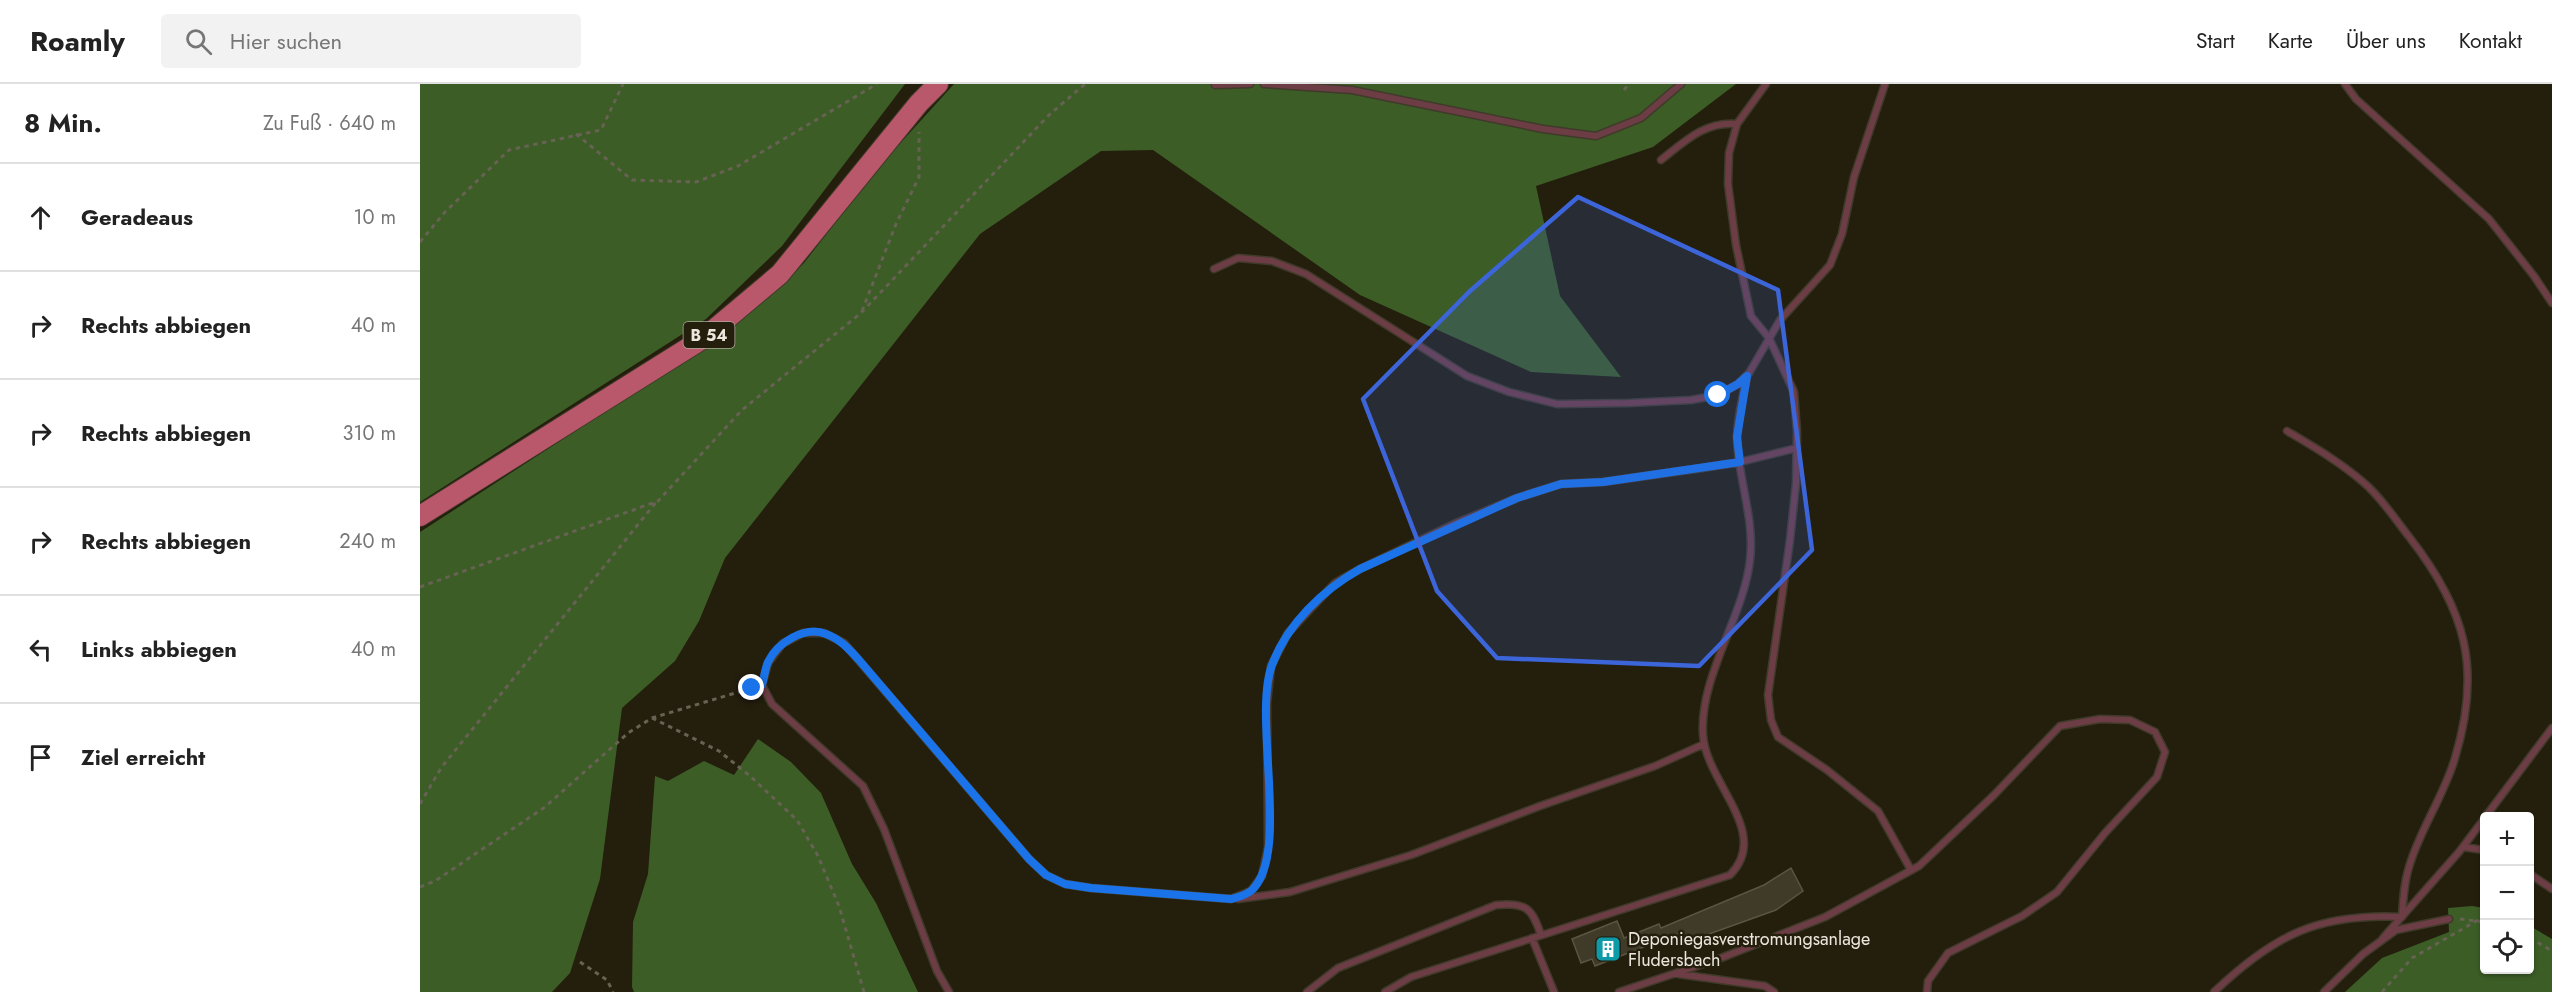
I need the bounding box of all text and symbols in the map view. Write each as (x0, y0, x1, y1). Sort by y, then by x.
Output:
search box (161, 14, 581, 68)
text: Roamly (30, 21, 125, 62)
icon: search (182, 25, 215, 58)
text: Hier suchen (230, 25, 342, 57)
text: Start (2196, 26, 2235, 56)
text: Karte (2268, 26, 2313, 56)
text: Über uns (2346, 26, 2426, 56)
text: Kontakt (2459, 26, 2522, 56)
text: 8 Min. (24, 104, 102, 142)
text: Zu Fuß · 640 m (263, 109, 396, 138)
icon: ahead (24, 201, 57, 234)
text: Geradeaus (81, 201, 193, 233)
text: 10 m (353, 203, 396, 232)
icon: right (24, 309, 57, 342)
text: Rechts abbiegen (81, 309, 251, 341)
text: 40 m (351, 311, 396, 340)
road number: B 54 (684, 322, 734, 348)
route start (1704, 381, 1730, 407)
icon: right (24, 417, 57, 450)
text: Rechts abbiegen (81, 417, 251, 449)
text: 310 m (342, 419, 396, 448)
icon: right (24, 525, 57, 558)
text: Rechts abbiegen (81, 525, 251, 557)
text: 240 m (339, 527, 396, 556)
icon: left (24, 633, 57, 666)
text: Links abbiegen (81, 633, 237, 665)
text: 40 m (351, 635, 396, 664)
route end (738, 674, 764, 700)
icon: arrive (24, 741, 57, 774)
text: Ziel erreicht (81, 741, 205, 773)
map controls (2480, 812, 2534, 974)
button: + (2480, 812, 2534, 866)
button: − (2480, 866, 2534, 920)
button: locate (2480, 920, 2534, 974)
place label: Deponiegasverstromungsanlage Fludersbach (1628, 926, 1870, 973)
building icon: Deponiegasverstromungsanlage Fludersbach (1593, 934, 1623, 964)

